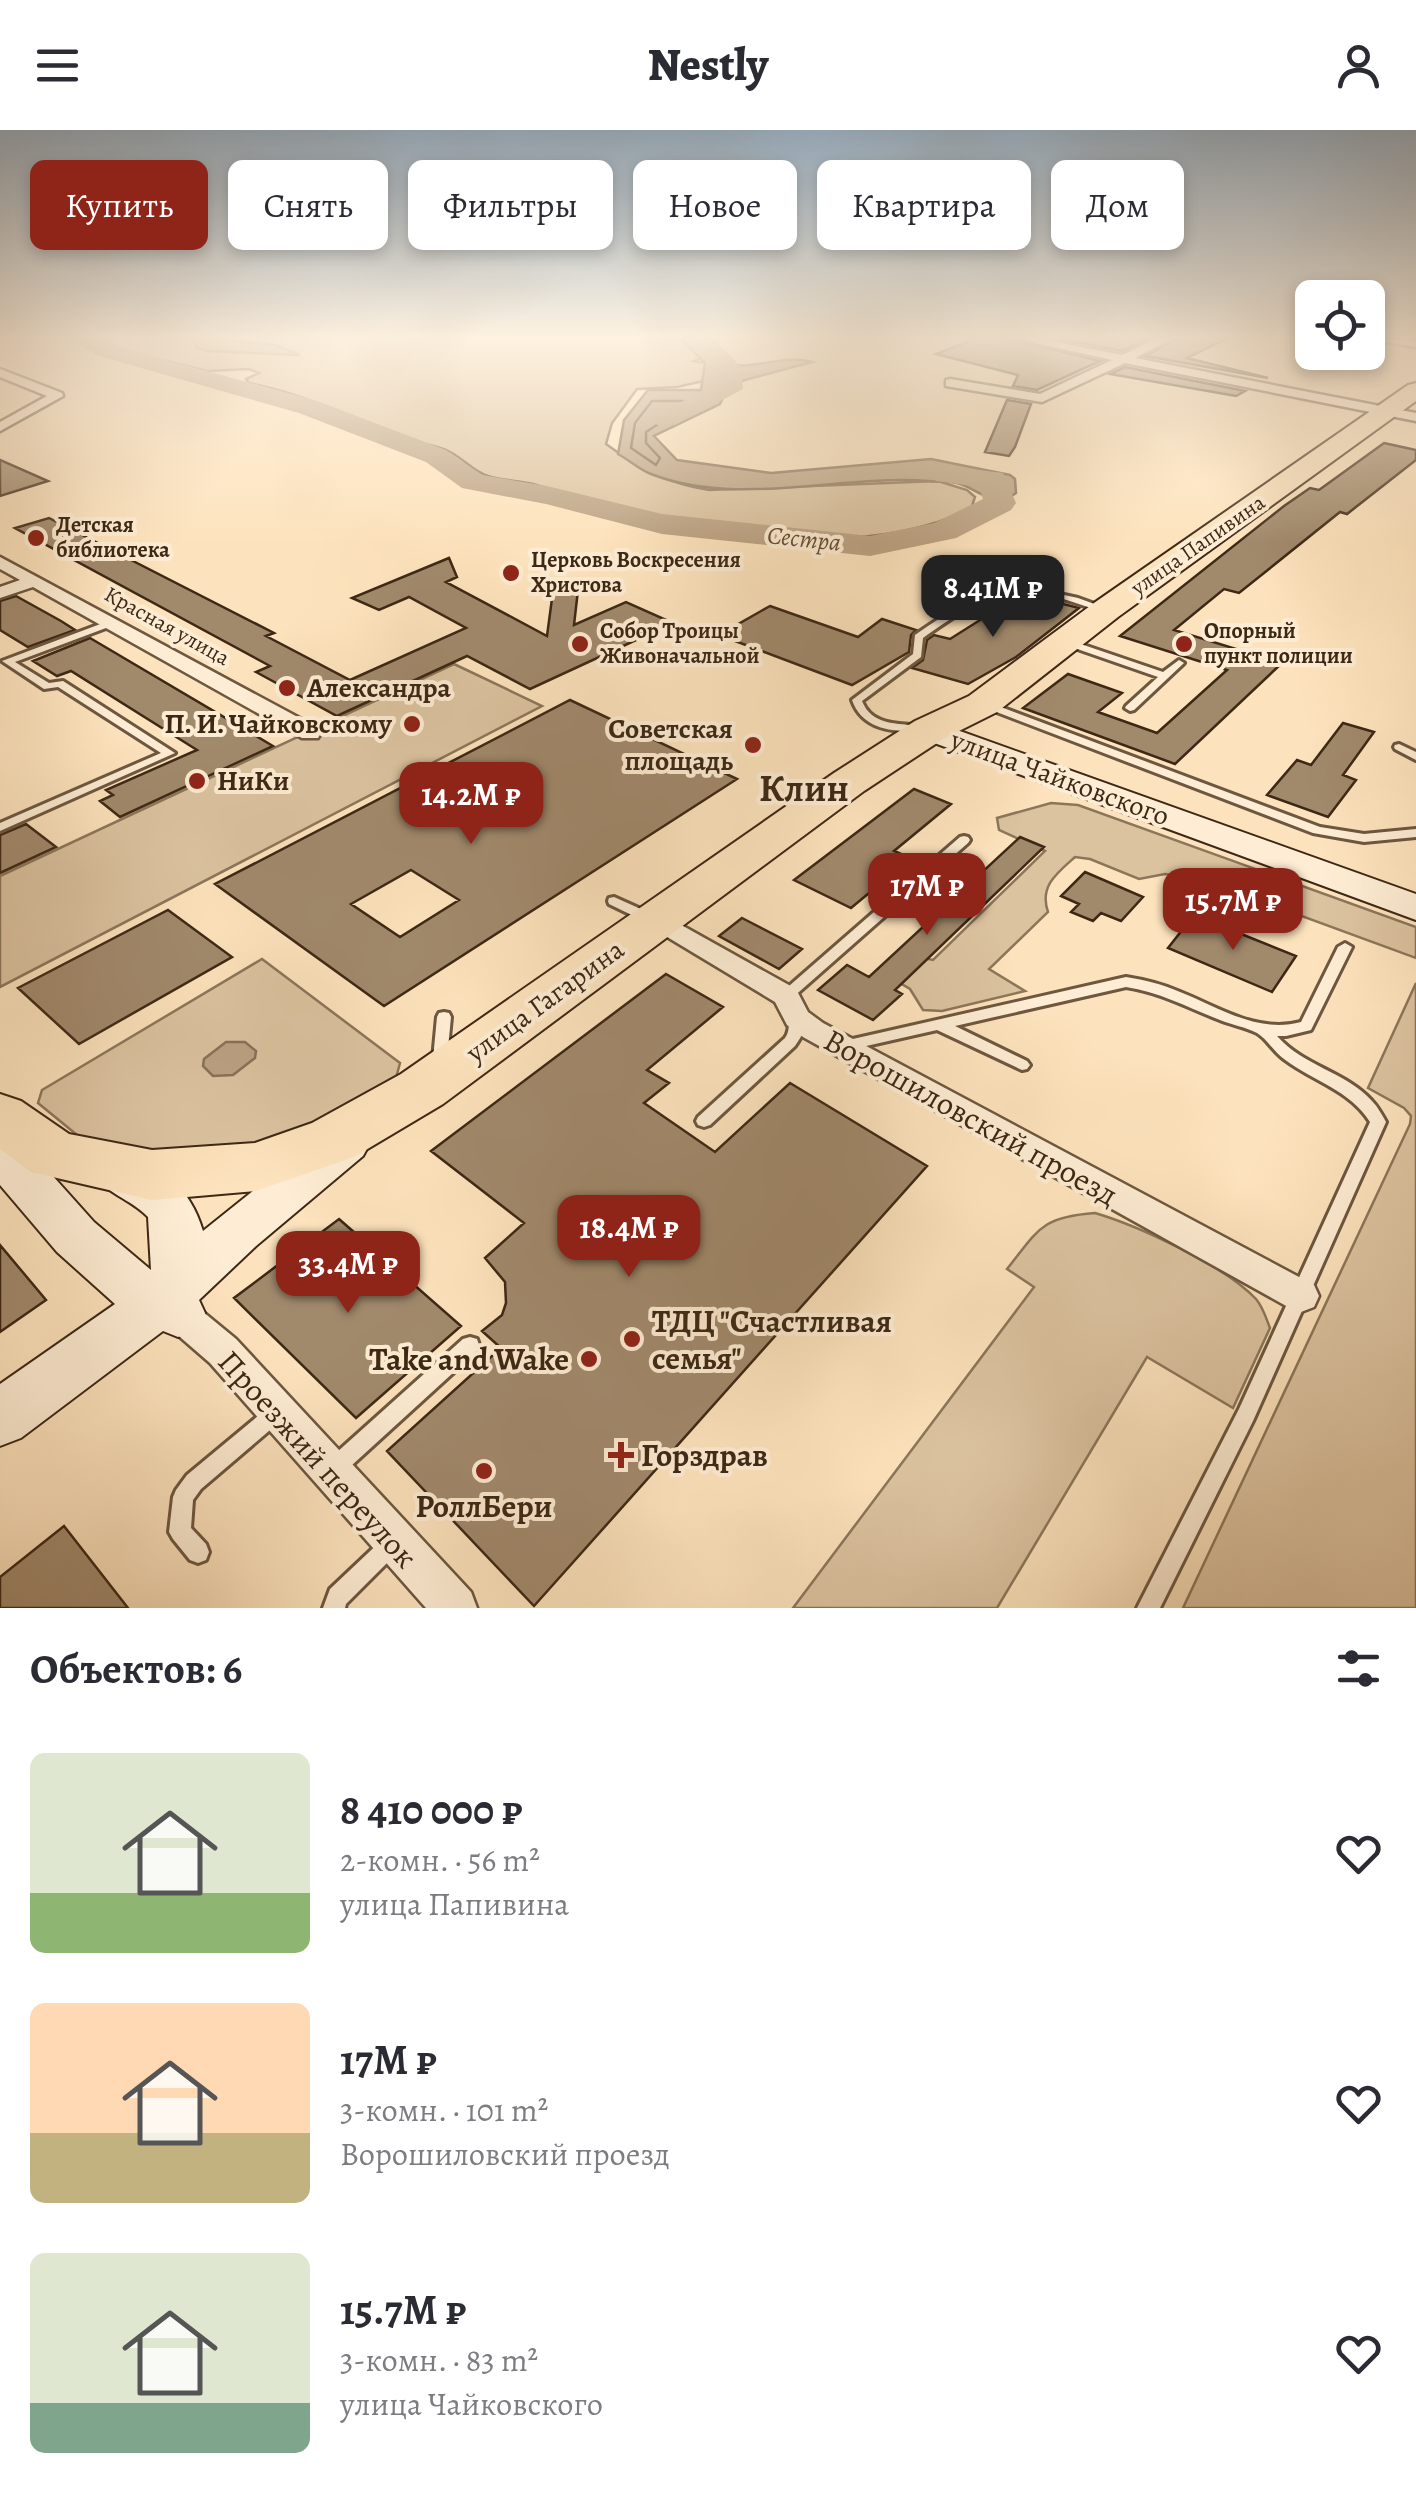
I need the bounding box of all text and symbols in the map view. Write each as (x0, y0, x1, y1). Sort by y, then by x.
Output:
text: Nestly (648, 34, 768, 96)
icon: menu (30, 38, 85, 93)
icon: person (1331, 38, 1386, 93)
chip: Купить (30, 160, 208, 250)
chip: Снять (228, 160, 388, 250)
chip: Фильтры (408, 160, 613, 250)
chip: Новое (633, 160, 797, 250)
chip: Квартира (817, 160, 1031, 250)
chip: Дом (1051, 160, 1184, 250)
map controls (1295, 280, 1385, 370)
button: locate (1295, 280, 1385, 370)
street label: улица Папивина (1124, 487, 1272, 603)
place label: Детская библиотека (56, 510, 170, 565)
water label: Сестра (765, 518, 843, 560)
marker: Детская библиотека (25, 527, 47, 549)
place label: Церковь Воскресения Христова (531, 545, 741, 600)
pin: 8.41M ₽ (901, 555, 1085, 640)
marker: Церковь Воскресения Христова (500, 562, 522, 584)
text: 8.41M ₽ (943, 565, 1043, 609)
street label: Красная улица (99, 579, 236, 673)
place label: Собор Троицы Живоначальной (600, 616, 760, 671)
place label: Опорный пункт полиции (1204, 616, 1353, 671)
marker: Собор Троицы Живоначальной (569, 633, 591, 655)
marker: Опорный пункт полиции (1173, 633, 1195, 655)
place label: Александра (306, 669, 452, 707)
marker: Александра (276, 677, 298, 699)
place label: П. И. Чайковскому (165, 705, 393, 743)
place label: Советская площадь (608, 710, 733, 780)
marker: П. И. Чайковскому (401, 713, 423, 735)
street label: улица Чайковского (944, 720, 1175, 835)
marker: Советская площадь (742, 734, 764, 756)
place label: НиКи (217, 762, 289, 800)
pin: 14.2M ₽ (379, 762, 563, 847)
district label: Клин (759, 762, 849, 814)
marker: НиКи (186, 770, 208, 792)
text: 14.2M ₽ (421, 772, 521, 816)
pin: 17M ₽ (857, 853, 997, 938)
text: 17M ₽ (890, 863, 964, 907)
pin: 15.7M ₽ (1141, 868, 1325, 953)
text: 15.7M ₽ (1185, 878, 1281, 922)
street label: улица Гагарина (457, 931, 632, 1072)
street label: Ворошиловский проезд (816, 1018, 1126, 1216)
pin: 18.4M ₽ (537, 1195, 721, 1280)
text: 18.4M ₽ (579, 1205, 679, 1249)
pin: 33.4M ₽ (256, 1231, 440, 1316)
text: 33.4M ₽ (298, 1241, 398, 1285)
place label: ТДЦ "Счастливая семья" (652, 1299, 892, 1380)
marker: ТДЦ "Счастливая семья" (621, 1328, 643, 1350)
place label: Take and Wake (369, 1337, 569, 1381)
street label: Проезжий переулок (208, 1340, 428, 1578)
marker: Take and Wake (578, 1348, 600, 1370)
place label: Горздрав (641, 1433, 768, 1477)
marker: Горздрав (610, 1444, 632, 1466)
marker: РоллБери (473, 1460, 495, 1482)
place label: РоллБери (415, 1484, 553, 1528)
text: Объектов: 6 (30, 1640, 242, 1697)
icon: filters (1331, 1641, 1386, 1696)
text: 8 410 000 ₽ (340, 1781, 523, 1838)
icon: home (110, 1793, 230, 1913)
icon: heart (1331, 1826, 1386, 1881)
text: 2-комн. · 56 m² (340, 1838, 540, 1882)
text: улица Папивина (340, 1882, 569, 1926)
text: 17M ₽ (340, 2031, 437, 2088)
icon: home (110, 2043, 230, 2163)
icon: heart (1331, 2076, 1386, 2131)
text: 3-комн. · 101 m² (340, 2088, 548, 2132)
text: Ворошиловский проезд (340, 2132, 670, 2176)
text: 15.7M ₽ (340, 2281, 466, 2338)
icon: home (110, 2293, 230, 2413)
icon: heart (1331, 2326, 1386, 2381)
text: 3-комн. · 83 m² (340, 2338, 538, 2382)
text: улица Чайковского (340, 2382, 603, 2426)

